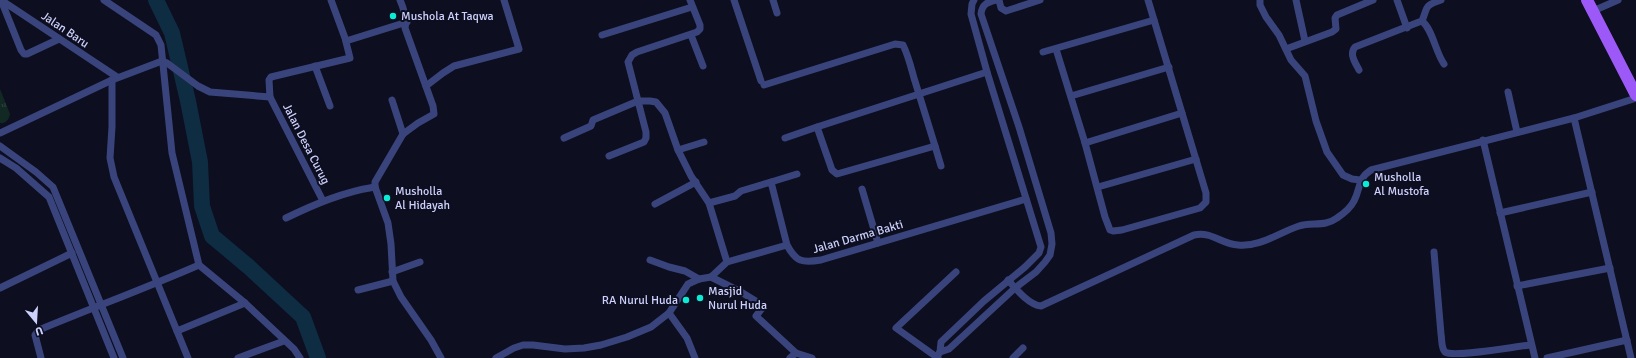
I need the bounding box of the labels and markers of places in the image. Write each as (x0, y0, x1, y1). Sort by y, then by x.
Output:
place label: Mushola At Taqwa (401, 9, 494, 24)
marker: Mushola At Taqwa (388, 11, 398, 21)
place label: Musholla Al Mustofa (1374, 170, 1429, 199)
marker: Musholla Al Mustofa (1361, 179, 1371, 189)
place label: Musholla Al Hidayah (395, 184, 450, 213)
marker: Musholla Al Hidayah (382, 193, 392, 203)
place label: Masjid Nurul Huda (708, 284, 767, 313)
place label: RA Nurul Huda (602, 293, 678, 308)
marker: Masjid Nurul Huda (695, 293, 705, 303)
marker: RA Nurul Huda (681, 295, 691, 305)

